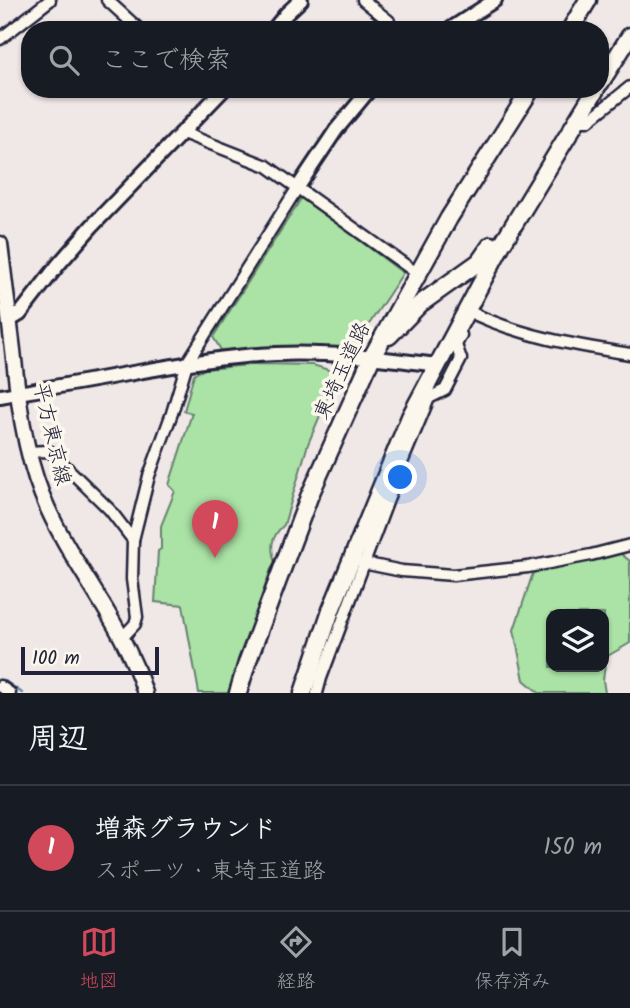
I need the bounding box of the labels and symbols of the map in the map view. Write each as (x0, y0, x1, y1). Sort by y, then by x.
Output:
street label: 東埼玉道路 (306, 316, 380, 426)
street label: 平方東京線 (23, 379, 79, 489)
your location (383, 460, 417, 494)
pin: 1 (192, 500, 238, 558)
scale bar (21, 644, 159, 676)

